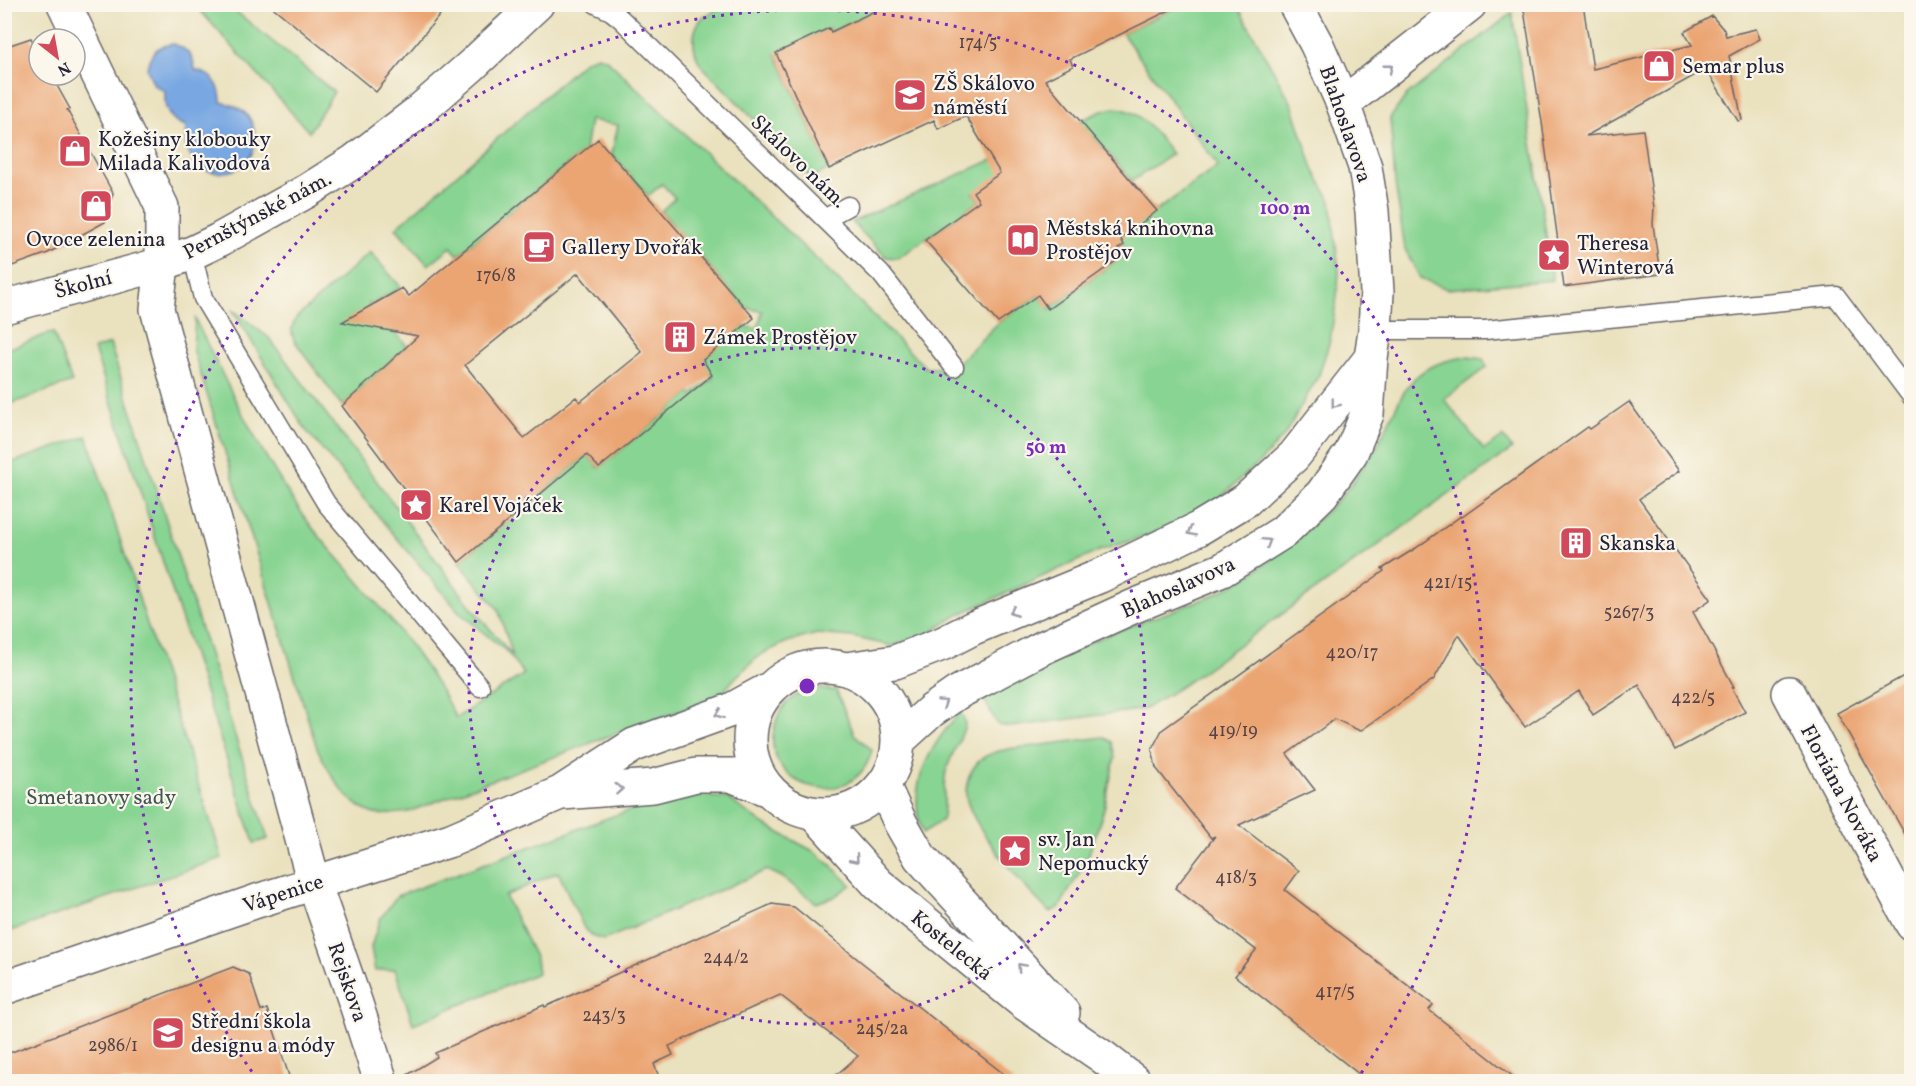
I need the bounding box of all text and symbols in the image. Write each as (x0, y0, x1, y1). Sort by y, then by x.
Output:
north arrow (27, 27, 87, 87)
house number: 174/5 (959, 31, 997, 56)
shop icon: Semar plus (1641, 48, 1677, 84)
place label: Semar plus (1682, 53, 1785, 82)
text: N (53, 56, 74, 81)
street label: Blahoslavova (1311, 62, 1378, 187)
one-way arrow (1383, 64, 1394, 75)
place label: ZŠ Skálovo náměstí (933, 70, 1035, 123)
school or university icon: ZŠ Skálovo náměstí (892, 77, 928, 113)
street label: Skálovo nám. (743, 109, 852, 215)
place label: Kožešiny klobouky Milada Kalivodová (98, 126, 272, 179)
shop icon: Kožešiny klobouky Milada Kalivodová (57, 133, 93, 169)
street label: Pernštýnské nám. (178, 165, 337, 268)
shop icon: Ovoce zelenina (78, 188, 114, 224)
text: 100 m (1260, 197, 1310, 222)
place label: Městská knihovna Prostějov (1046, 215, 1214, 268)
library icon: Městská knihovna Prostějov (1005, 222, 1041, 258)
place label: Ovoce zelenina (26, 226, 166, 255)
cafe icon: Gallery Dvořák (521, 229, 557, 265)
place label: Theresa Winterová (1577, 230, 1675, 283)
place label: Gallery Dvořák (562, 234, 703, 263)
place icon: Theresa Winterová (1536, 237, 1572, 273)
street label: Školní (51, 264, 116, 307)
house number: 176/8 (476, 264, 516, 289)
building icon: Zámek Prostějov (662, 319, 698, 355)
place label: Zámek Prostějov (703, 324, 857, 353)
one-way arrow (1331, 397, 1342, 408)
text: 50 m (1026, 436, 1066, 461)
place icon: Karel Vojáček (398, 487, 434, 523)
place label: Karel Vojáček (439, 492, 564, 521)
one-way arrow (1187, 525, 1198, 537)
building icon: Skanska (1558, 525, 1594, 561)
place label: Skanska (1599, 530, 1676, 559)
one-way arrow (1261, 537, 1271, 549)
street label: Blahoslavova (1117, 550, 1240, 626)
house number: 421/15 (1423, 571, 1473, 596)
house number: 5267/3 (1604, 601, 1654, 626)
one-way arrow (1009, 605, 1020, 617)
house number: 420/17 (1326, 641, 1378, 666)
centre of rings (797, 676, 817, 696)
house number: 422/5 (1671, 686, 1715, 711)
one-way arrow (936, 699, 947, 710)
one-way arrow (714, 707, 724, 720)
house number: 419/19 (1208, 719, 1258, 744)
street label: Floriána Nováka (1792, 720, 1889, 868)
one-way arrow (614, 783, 623, 796)
park label: Smetanovy sady (26, 784, 177, 813)
place label: sv. Jan Nepomucký (1038, 826, 1149, 879)
place icon: sv. Jan Nepomucký (997, 833, 1033, 869)
one-way arrow (848, 852, 859, 863)
house number: 418/3 (1215, 866, 1257, 891)
street label: Vápenice (239, 868, 328, 921)
street label: Kostelecká (904, 904, 998, 988)
street label: Rejskova (319, 939, 374, 1026)
house number: 244/2 (703, 946, 749, 971)
one-way arrow (1017, 964, 1028, 974)
house number: 417/5 (1315, 980, 1355, 1005)
house number: 243/3 (582, 1004, 626, 1029)
place label: Střední škola designu a módy (191, 1008, 336, 1061)
school or university icon: Střední škola designu a módy (150, 1015, 186, 1051)
house number: 245/2a (856, 1017, 908, 1042)
house number: 2986/1 (88, 1034, 138, 1059)

